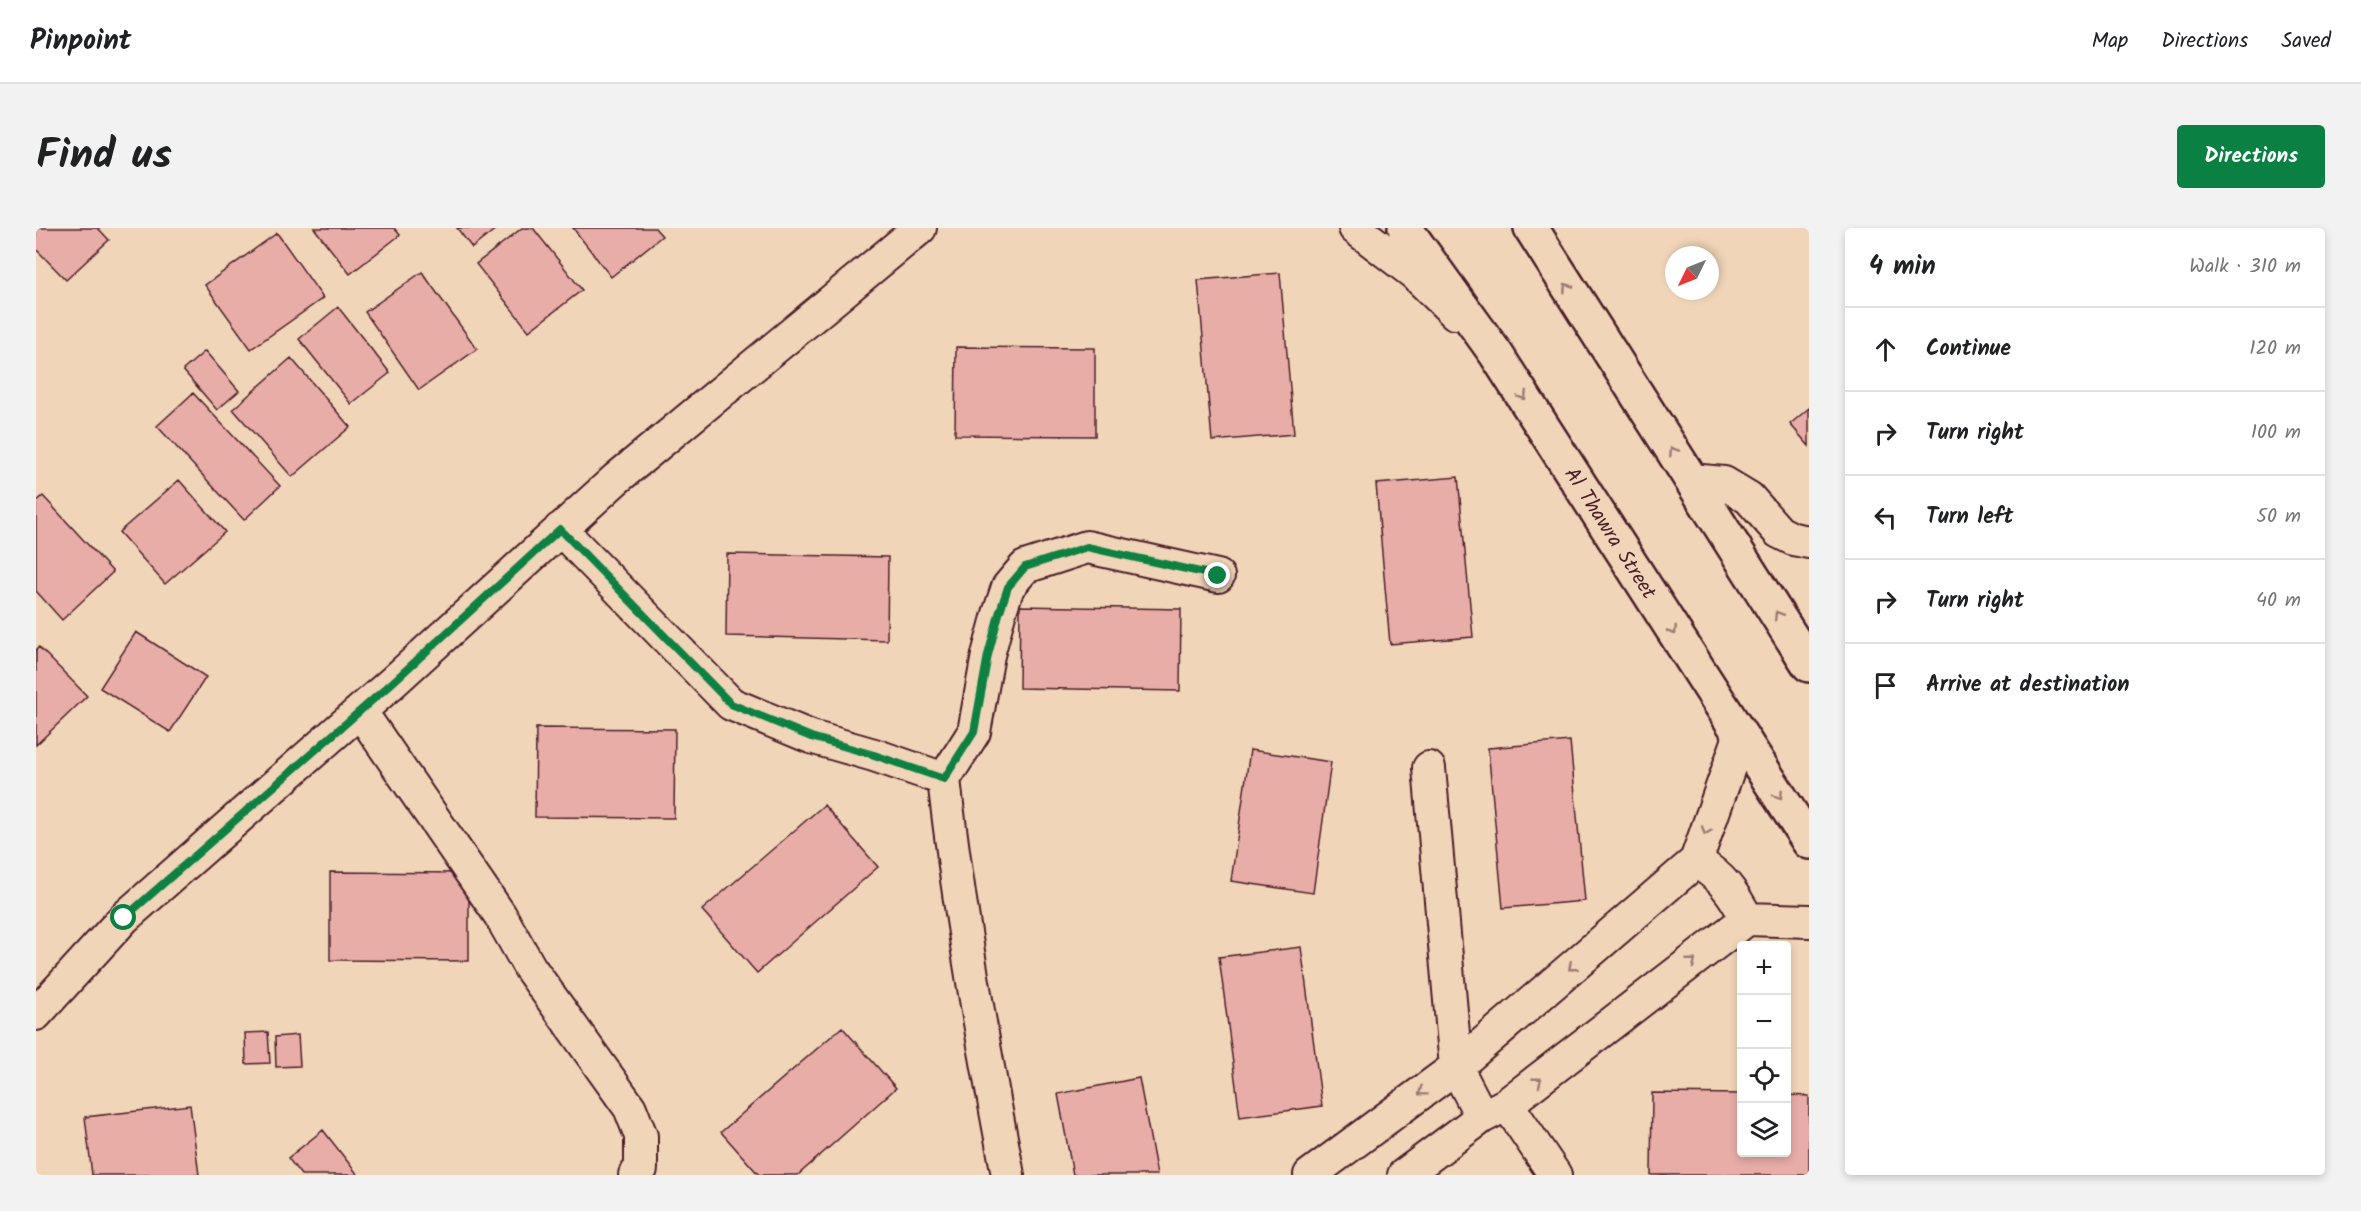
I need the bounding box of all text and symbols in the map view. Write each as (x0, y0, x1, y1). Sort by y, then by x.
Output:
text: Pinpoint (30, 19, 131, 64)
text: Map (2092, 25, 2128, 58)
text: Directions (2161, 25, 2248, 58)
text: Saved (2281, 25, 2331, 58)
text: Find us (36, 123, 172, 190)
button: Directions (2177, 125, 2325, 188)
north arrow (1665, 246, 1719, 300)
text: 4 min (1869, 246, 1936, 288)
text: Walk · 310 m (2189, 251, 2301, 283)
one-way arrow (1563, 283, 1575, 293)
text: Continue (1926, 332, 2011, 367)
icon: ahead (1869, 333, 1902, 366)
text: 120 m (2249, 333, 2301, 365)
one-way arrow (1516, 390, 1528, 400)
text: Turn right (1926, 416, 2024, 451)
icon: right (1869, 417, 1902, 450)
text: 100 m (2251, 417, 2301, 449)
one-way arrow (1668, 447, 1680, 457)
street label: Al Thawra Street (1555, 461, 1665, 607)
text: Turn left (1926, 500, 2013, 535)
icon: left (1869, 501, 1902, 534)
text: 50 m (2256, 501, 2301, 533)
route end (1204, 562, 1230, 588)
text: Turn right (1926, 584, 2024, 619)
icon: right (1869, 585, 1902, 618)
text: 40 m (2256, 585, 2301, 617)
one-way arrow (1773, 611, 1785, 621)
one-way arrow (1666, 625, 1678, 635)
text: Arrive at destination (1926, 668, 2129, 703)
icon: arrive (1869, 669, 1902, 702)
one-way arrow (1771, 789, 1782, 800)
one-way arrow (1701, 825, 1714, 835)
route start (110, 904, 136, 930)
map controls (1737, 941, 1791, 1157)
button: + (1737, 941, 1791, 995)
one-way arrow (1685, 958, 1696, 969)
one-way arrow (1568, 960, 1579, 971)
button: − (1737, 995, 1791, 1049)
button: locate (1737, 1049, 1791, 1103)
one-way arrow (1531, 1077, 1542, 1088)
one-way arrow (1418, 1084, 1429, 1095)
button: layers (1737, 1103, 1791, 1157)

